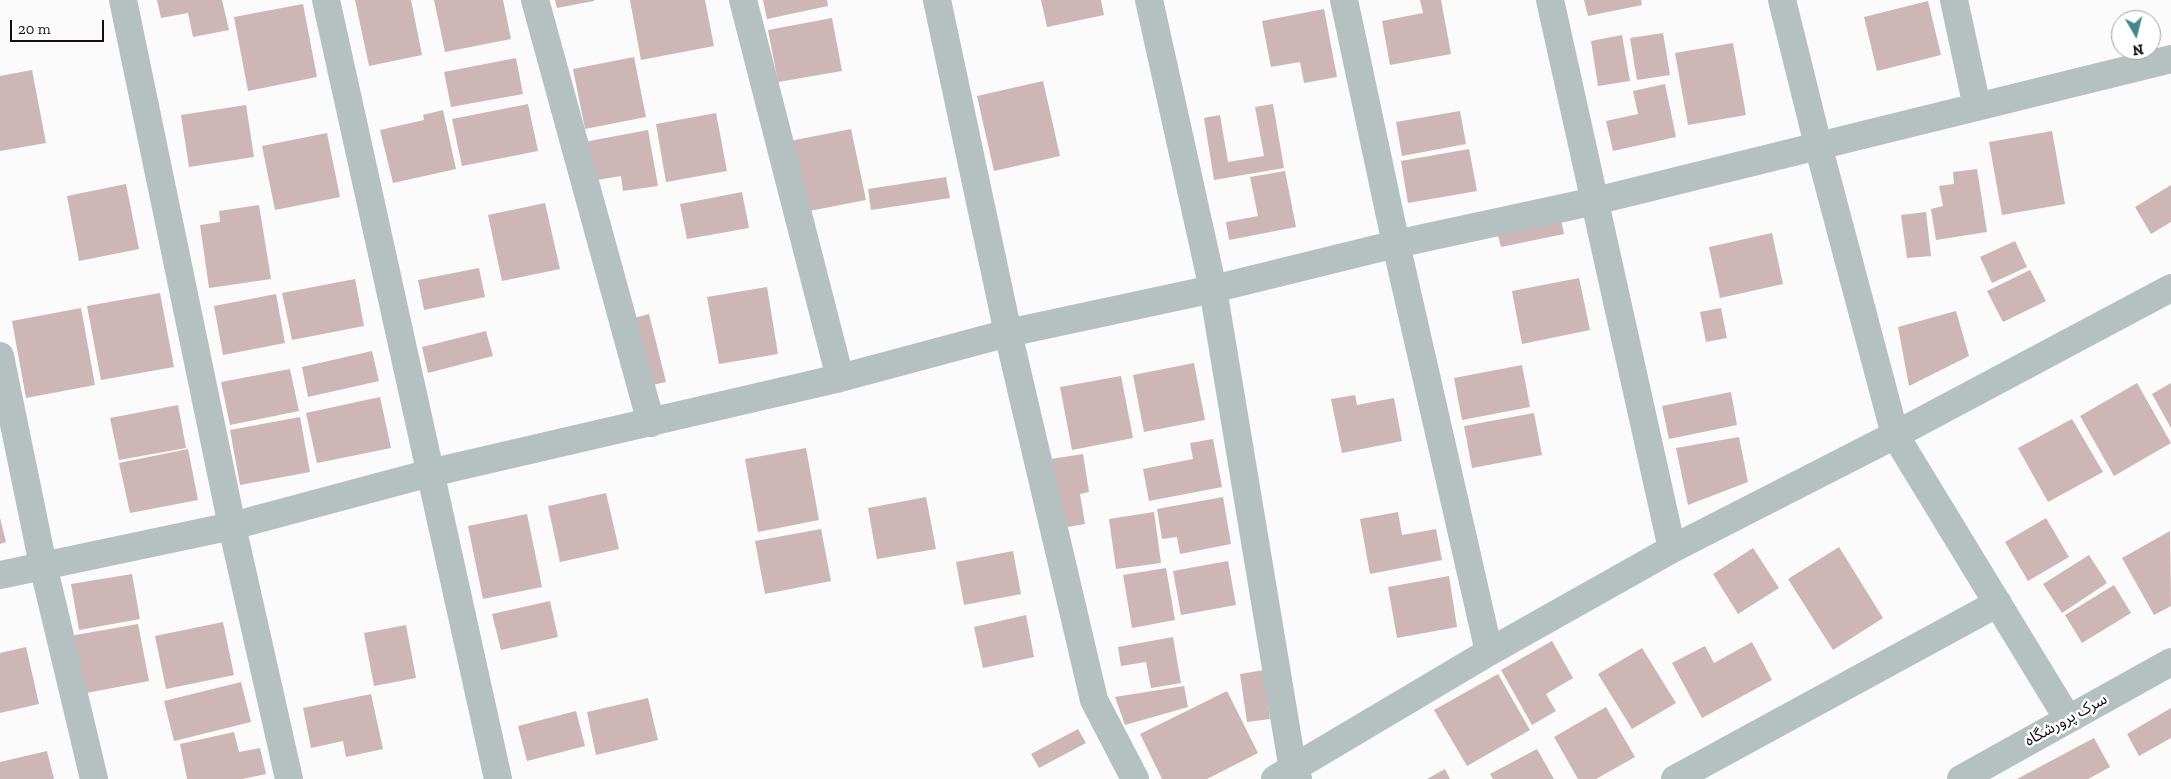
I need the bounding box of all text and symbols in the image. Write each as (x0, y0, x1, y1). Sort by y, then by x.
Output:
scale bar (12, 10, 106, 42)
north arrow (2111, 10, 2161, 60)
text: 20 m (18, 20, 51, 38)
text: N (2132, 40, 2144, 59)
street label: سرک پرورشگاه (2021, 689, 2111, 751)

